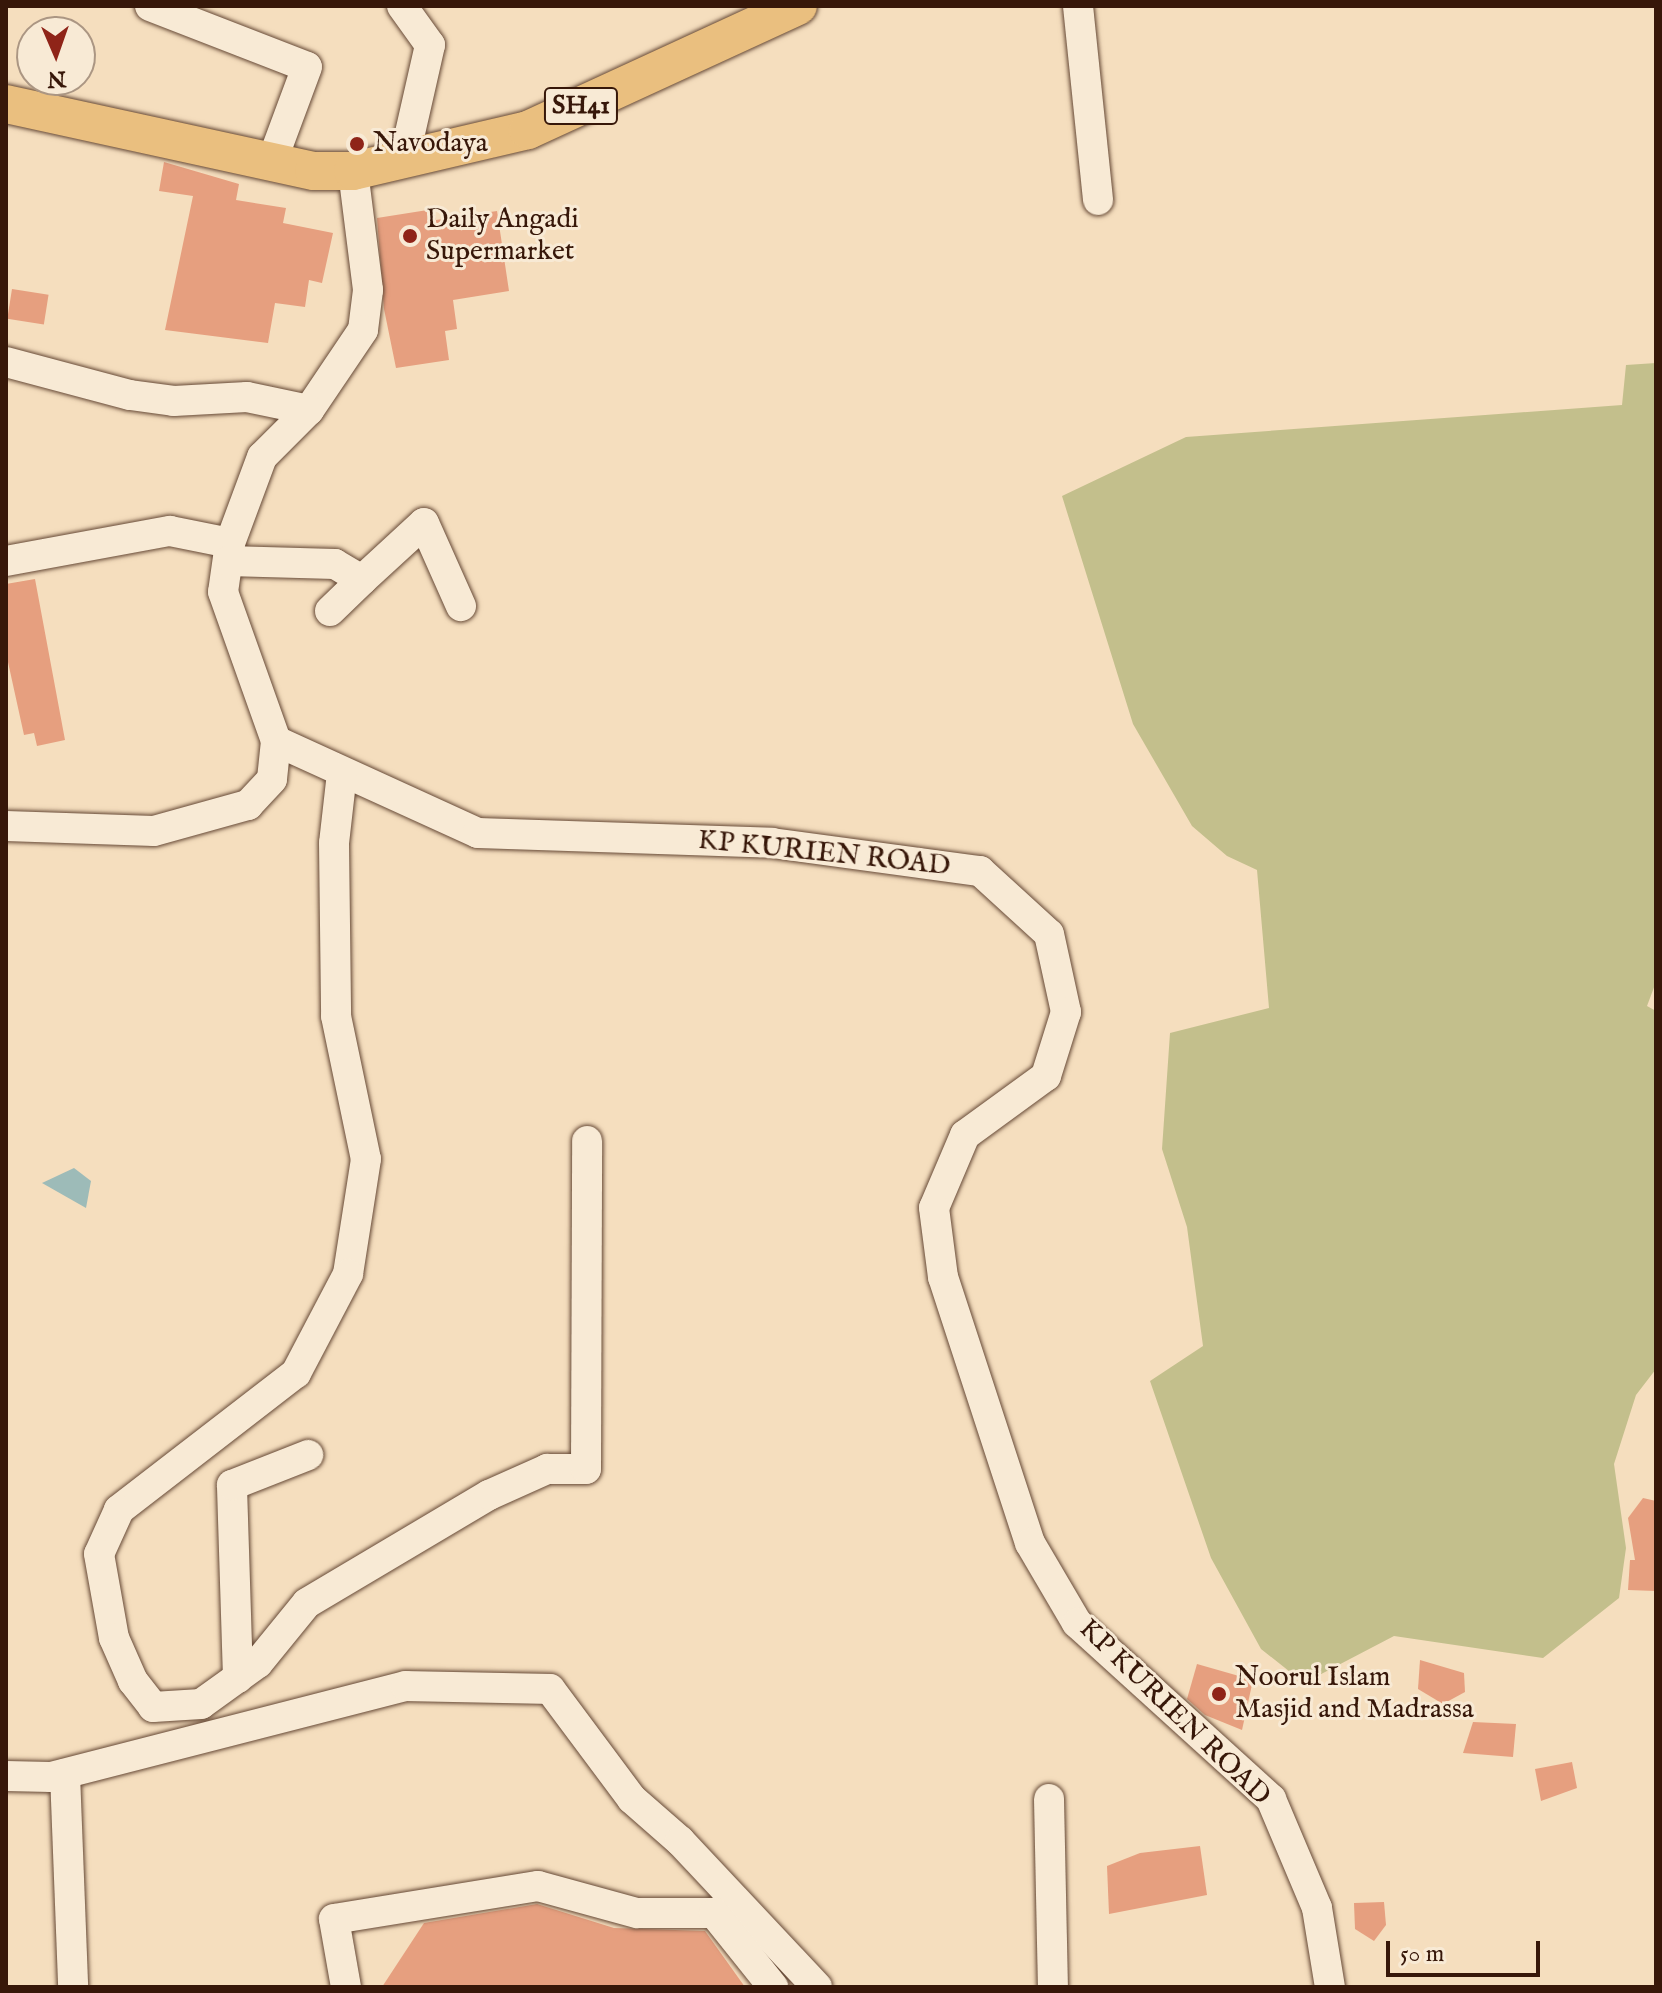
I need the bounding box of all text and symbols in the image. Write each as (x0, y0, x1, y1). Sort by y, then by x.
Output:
north arrow (16, 16, 96, 96)
text: N (47, 64, 67, 92)
road number: SH41 (543, 84, 619, 128)
place label: Navodaya (373, 127, 488, 161)
marker: Navodaya (348, 135, 366, 153)
place label: Daily Angadi Supermarket (426, 203, 579, 269)
marker: Daily Angadi Supermarket (401, 227, 419, 245)
street label: KP KURIEN ROAD (696, 824, 952, 884)
street label: KP KURIEN ROAD (1071, 1613, 1277, 1813)
place label: Noorul Islam Masjid and Madrassa (1235, 1661, 1474, 1727)
marker: Noorul Islam Masjid and Madrassa (1210, 1685, 1228, 1703)
scale bar (1390, 1925, 1544, 1975)
text: 50 m (1400, 1939, 1444, 1970)

